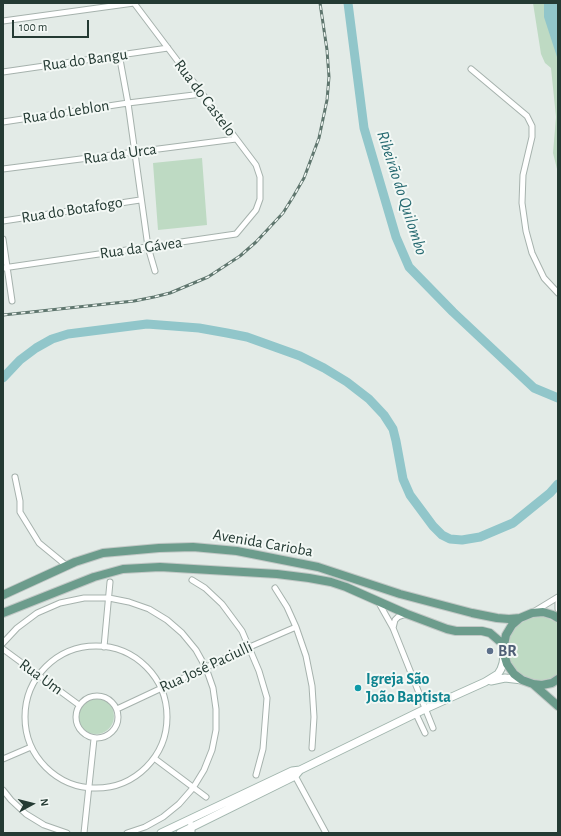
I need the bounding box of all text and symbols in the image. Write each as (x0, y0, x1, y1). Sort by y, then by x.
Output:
scale bar (14, 12, 91, 38)
text: 100 m (19, 21, 47, 33)
street label: Rua do Bangu (41, 45, 129, 75)
street label: Rua do Castelo (170, 56, 240, 140)
street label: Rua do Leblon (21, 96, 111, 128)
water label: Ribeirão do Quilombo (372, 128, 432, 258)
street label: Rua da Urca (82, 139, 158, 169)
street label: Rua do Botafogo (20, 193, 124, 227)
street label: Rua da Gávea (99, 233, 183, 263)
street label: Avenida Carioba (211, 525, 315, 561)
street label: Rua José Paciulli (156, 637, 256, 697)
place label: BR (498, 641, 517, 661)
marker: BR (485, 646, 495, 656)
street label: Rua Um (15, 655, 67, 699)
place label: Igreja São João Baptista (366, 669, 451, 707)
marker: Igreja São João Baptista (353, 683, 363, 693)
north arrow (12, 784, 52, 824)
text: N (38, 798, 50, 807)

